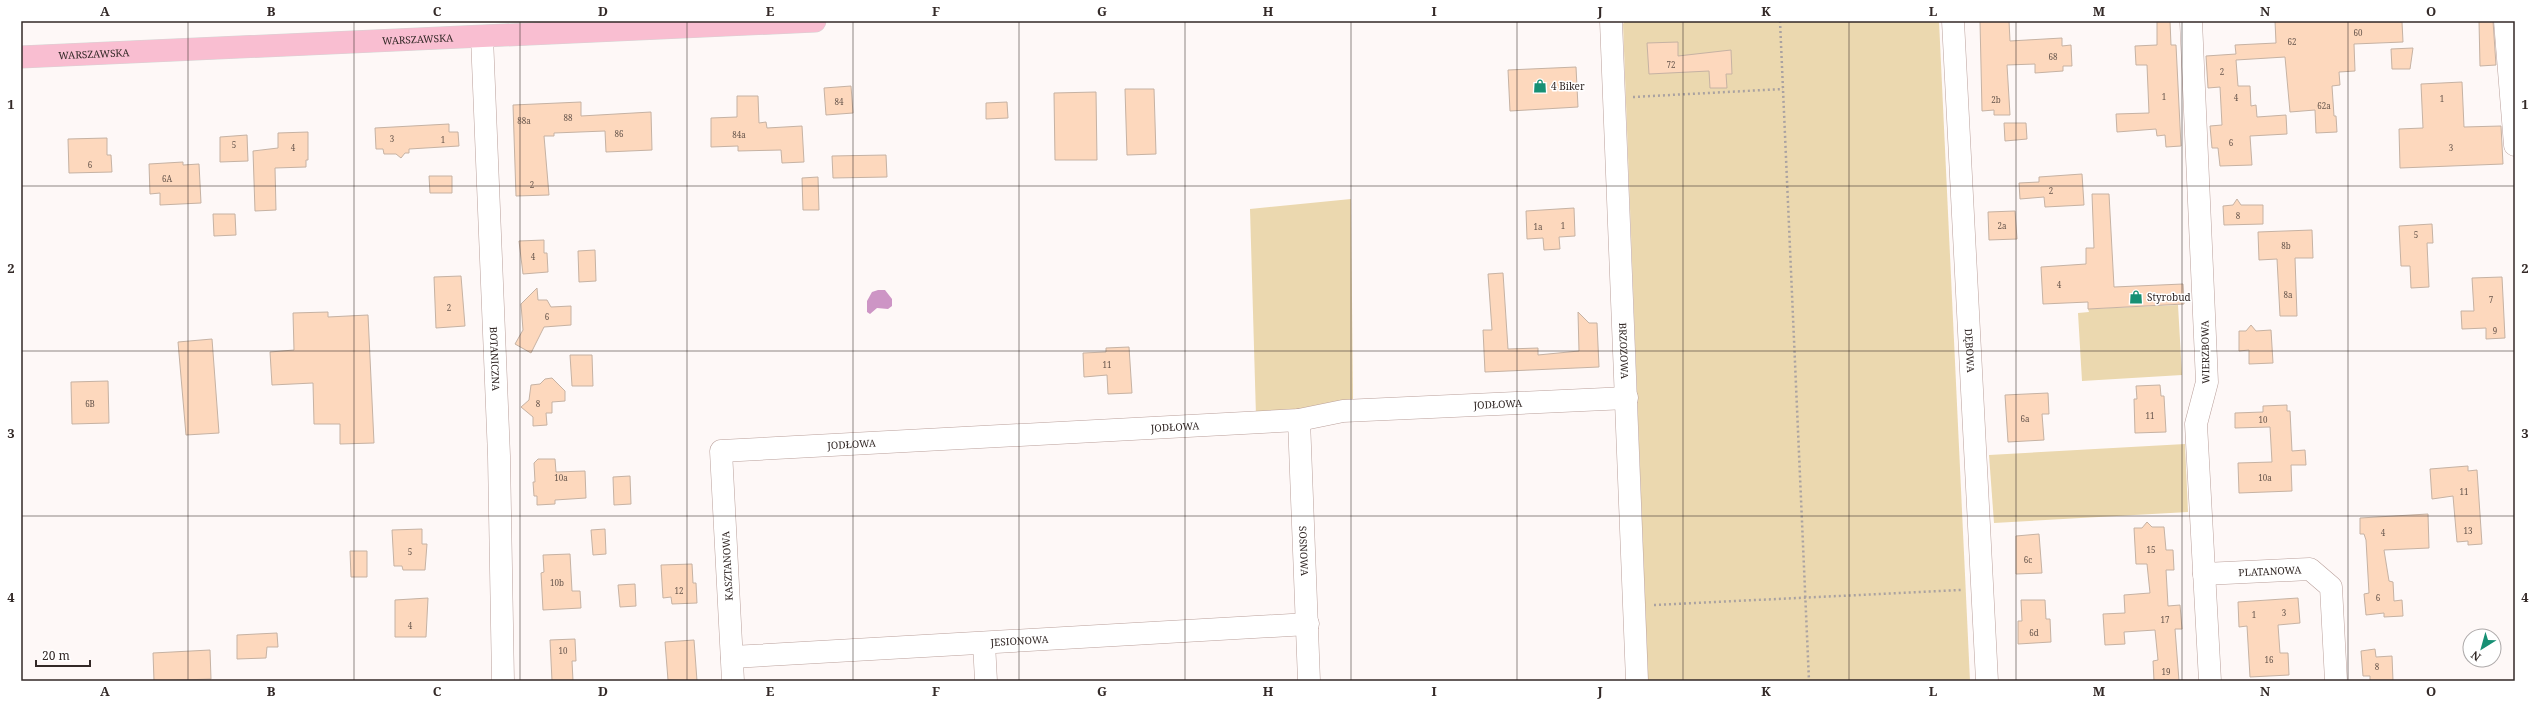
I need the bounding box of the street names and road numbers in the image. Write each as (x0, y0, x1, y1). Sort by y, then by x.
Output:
street label: WARSZAWSKA (382, 30, 454, 48)
street label: WARSZAWSKA (58, 45, 131, 62)
street label: WIERZBOWA (2197, 319, 2213, 384)
street label: BRZOZOWA (1616, 322, 1632, 380)
street label: BOTANICZNA (487, 326, 503, 392)
street label: DĘBOWA (1962, 328, 1978, 374)
street label: JODŁOWA (1472, 396, 1523, 412)
street label: JODŁOWA (1149, 418, 1201, 435)
street label: JODŁOWA (826, 436, 877, 452)
street label: SOSNOWA (1296, 526, 1312, 577)
street label: KASZTANOWA (718, 530, 736, 601)
street label: PLATANOWA (2238, 562, 2303, 579)
street label: JESIONOWA (989, 632, 1050, 649)

